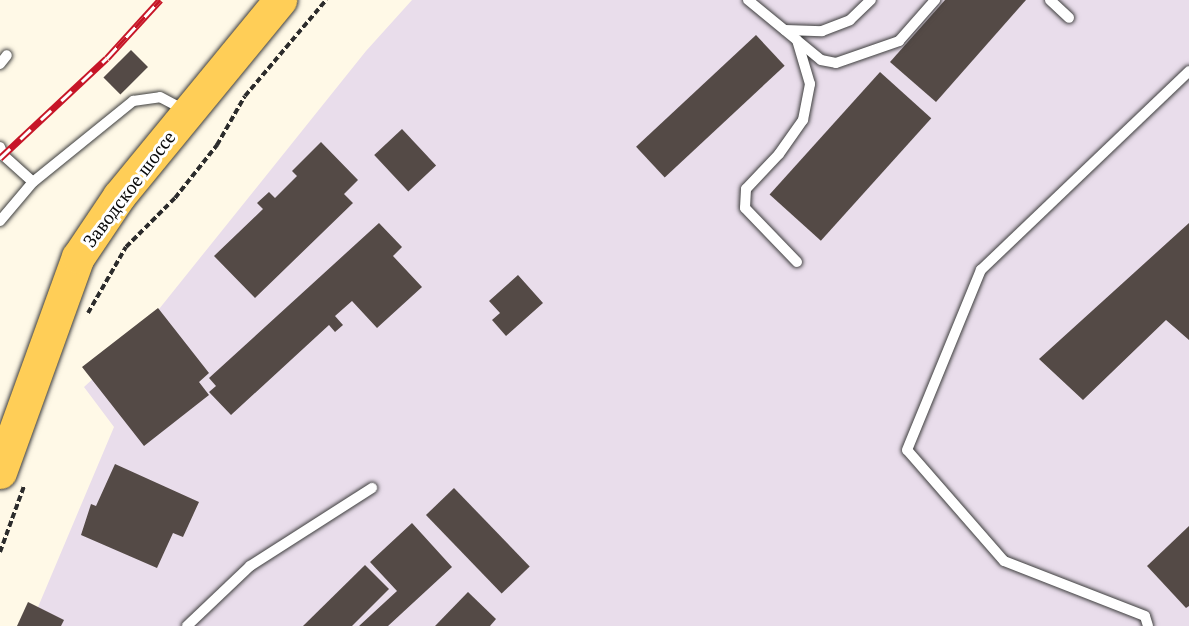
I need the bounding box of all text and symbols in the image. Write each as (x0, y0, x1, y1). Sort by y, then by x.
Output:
street label: Заводское шоссе (78, 127, 180, 251)

